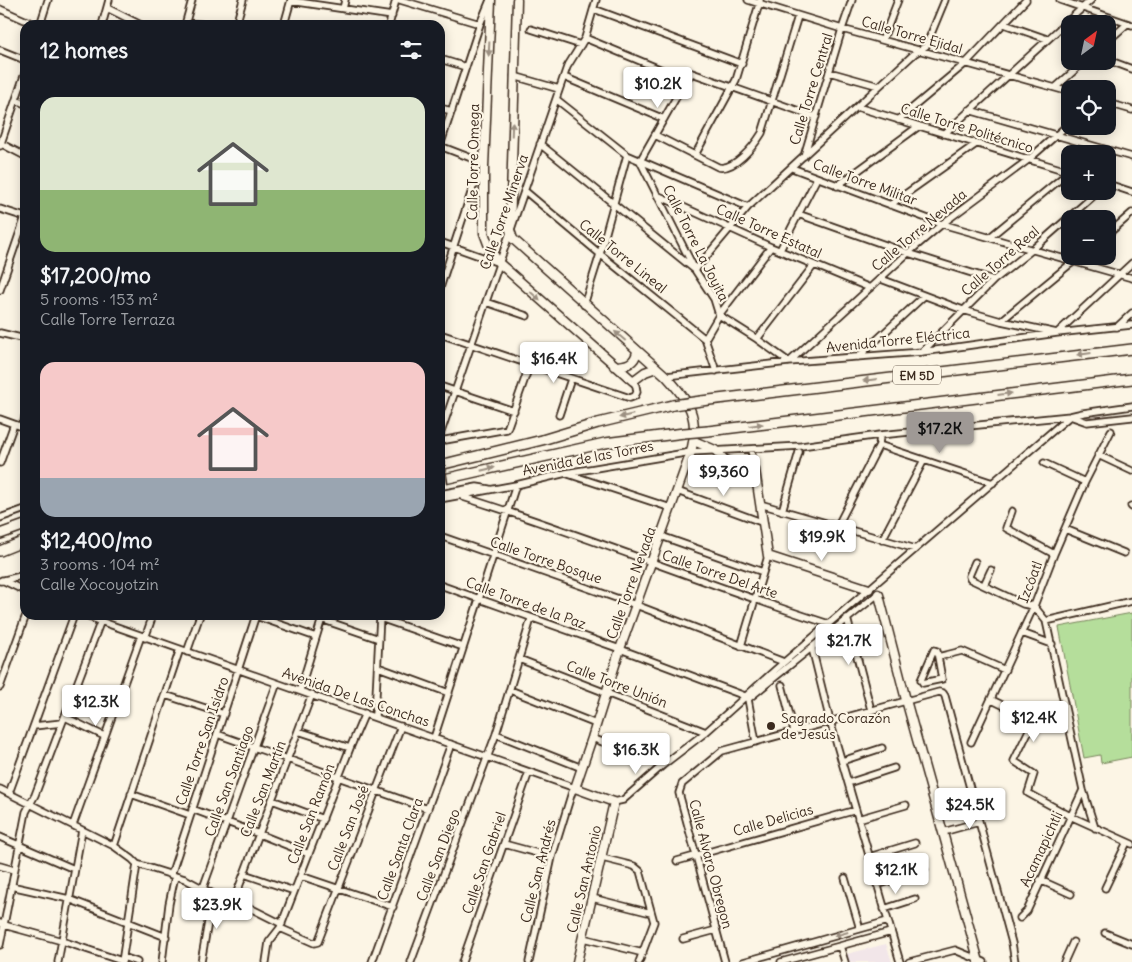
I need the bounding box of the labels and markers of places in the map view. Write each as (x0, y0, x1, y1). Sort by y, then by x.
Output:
pin: $10.2K (617, 66, 699, 109)
pin: $16.4K (513, 342, 595, 384)
pin: $17.2K (899, 412, 981, 454)
pin: $9,360 (683, 454, 765, 497)
pin: $19.9K (781, 520, 863, 562)
pin: $21.7K (808, 624, 890, 666)
pin: $12.3K (55, 684, 137, 727)
pin: $12.4K (993, 700, 1075, 743)
place label: Sagrado Corazón de Jesús (781, 709, 891, 743)
marker: Sagrado Corazón de Jesús (765, 720, 777, 732)
pin: $16.3K (595, 732, 677, 775)
pin: $24.5K (929, 788, 1011, 830)
pin: $12.1K (855, 852, 937, 895)
pin: $23.9K (176, 888, 258, 930)

